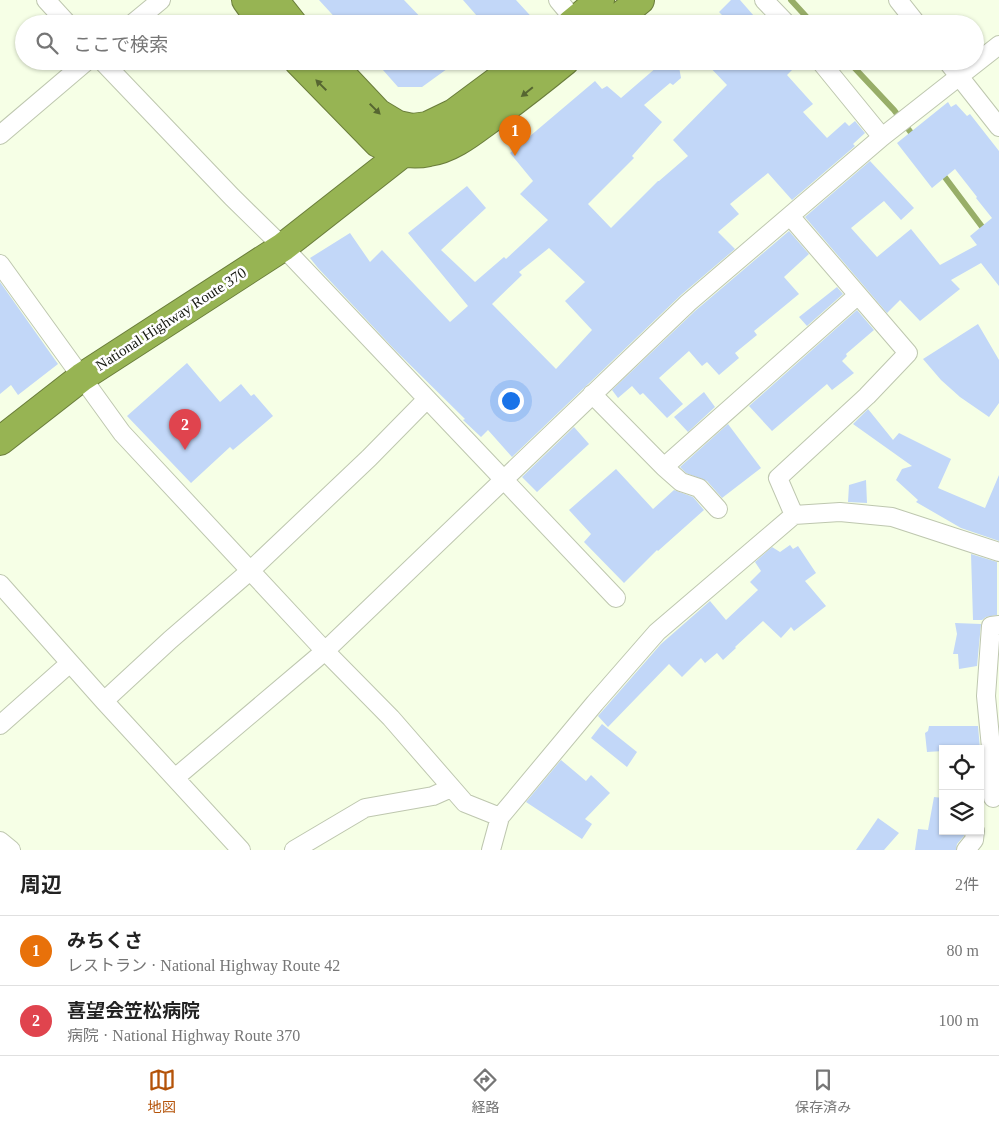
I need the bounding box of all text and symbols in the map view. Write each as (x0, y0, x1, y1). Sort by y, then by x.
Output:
search box (15, 15, 984, 70)
icon: search (33, 29, 61, 57)
text: ここで検索 (73, 34, 168, 55)
one-way arrow (315, 79, 327, 91)
one-way arrow (521, 86, 534, 97)
one-way arrow (369, 103, 381, 115)
pin: 1 (499, 115, 531, 156)
street label: National Highway Route 370 (93, 264, 249, 374)
your location (498, 388, 524, 414)
pin: 2 (169, 409, 201, 450)
map controls (939, 745, 984, 835)
button: locate (939, 745, 984, 790)
button: layers (939, 790, 984, 835)
text: 周辺 (20, 873, 62, 897)
text: 2件 (955, 876, 979, 893)
text: みちくさ (67, 930, 143, 951)
text: 1 (32, 942, 40, 959)
text: 80 m (947, 942, 979, 959)
text: レストラン · National Highway Route 42 (67, 957, 340, 974)
text: 喜望会笠松病院 (67, 1000, 200, 1021)
text: 2 (32, 1012, 40, 1029)
text: 100 m (939, 1012, 979, 1029)
text: 病院 · National Highway Route 370 (67, 1027, 300, 1044)
tab: 地図 (148, 1066, 176, 1116)
tab: 経路 (471, 1066, 499, 1116)
tab: 保存済み (795, 1066, 851, 1116)

